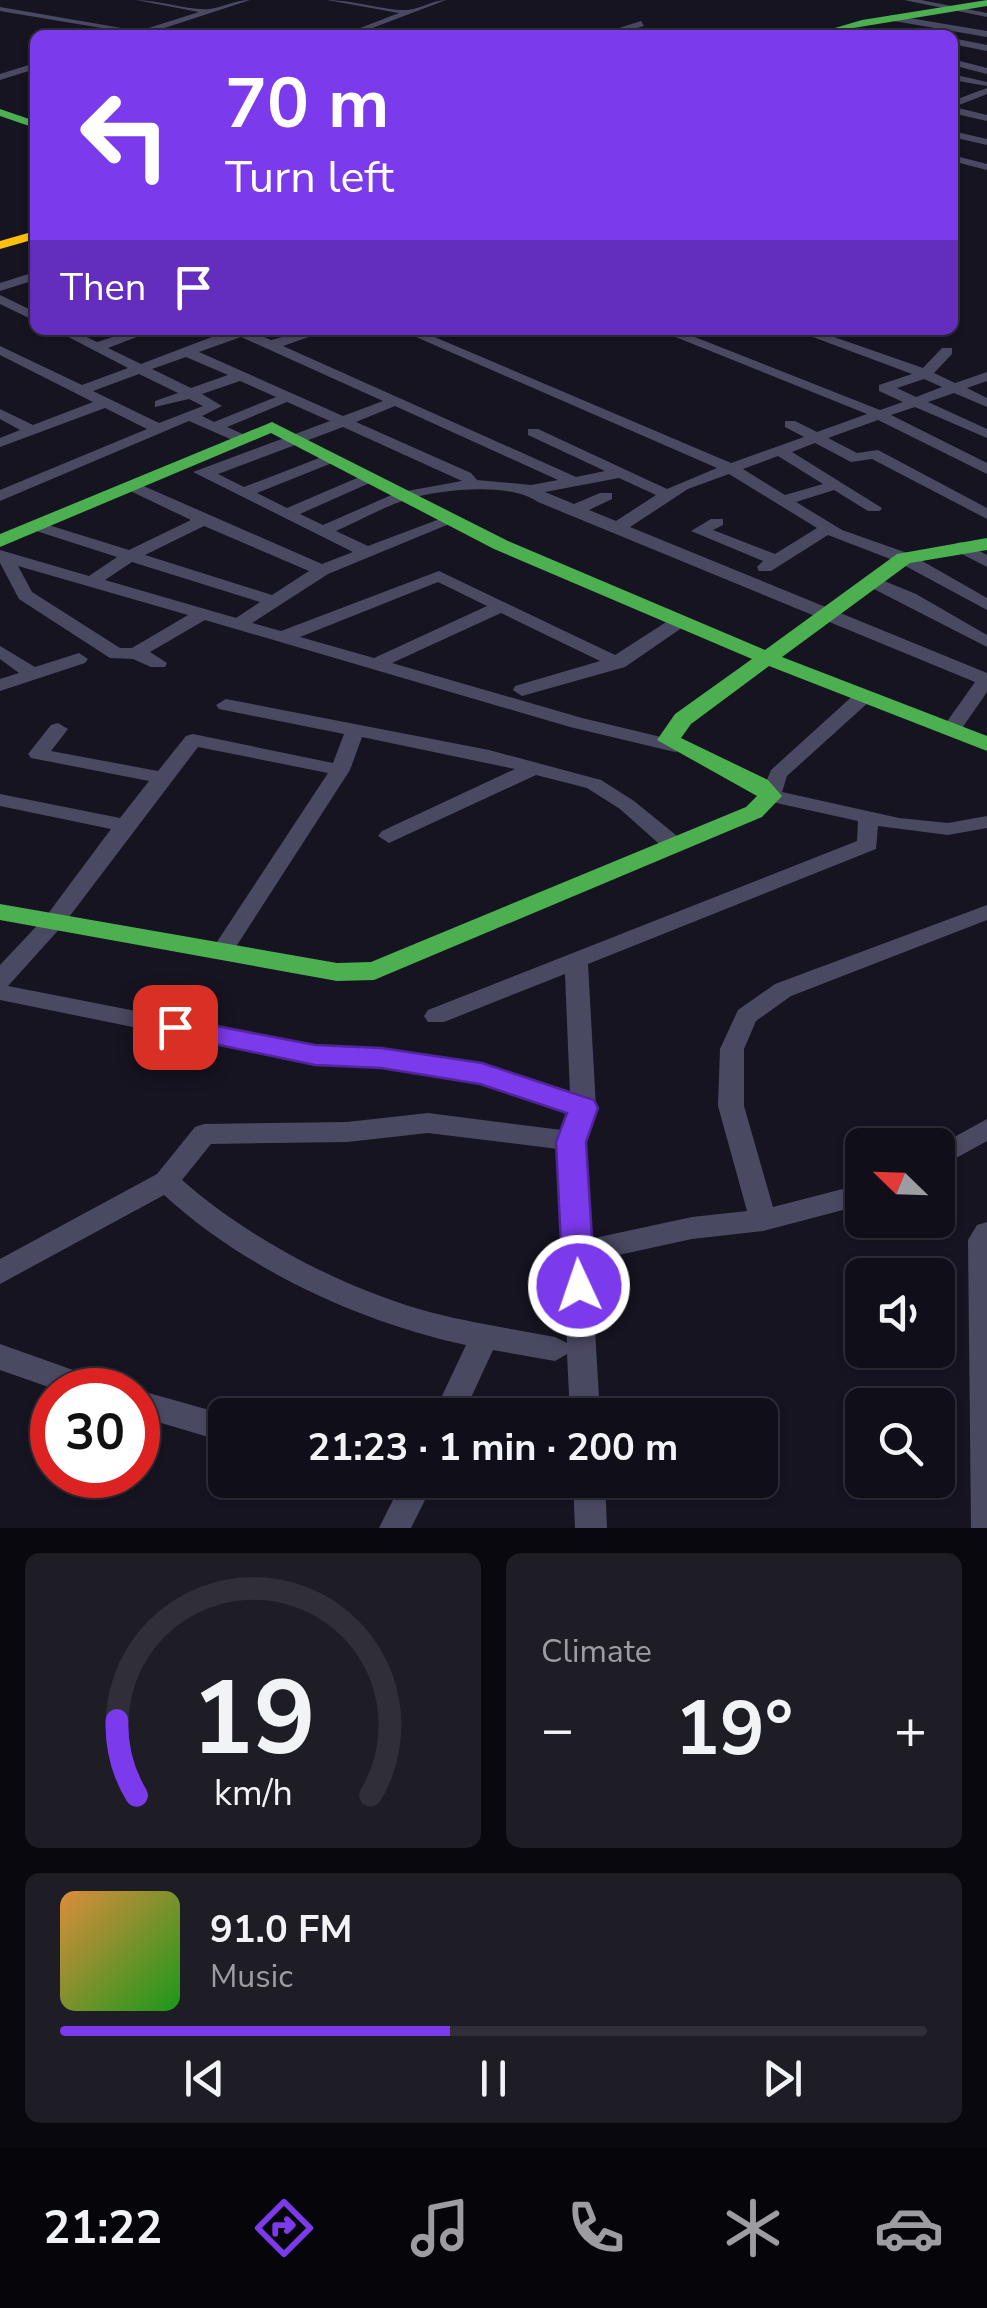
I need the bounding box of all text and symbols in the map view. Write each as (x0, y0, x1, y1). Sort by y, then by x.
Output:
text: 70 m (225, 56, 389, 152)
icon: left (60, 70, 190, 200)
text: Turn left (225, 147, 394, 208)
icon: arrive (166, 260, 221, 315)
text: Then (60, 262, 146, 313)
pin (133, 985, 218, 1070)
icon: arrive (148, 1000, 203, 1055)
north arrow (845, 1128, 955, 1238)
map controls (845, 1128, 955, 1498)
position arrow (527, 1234, 631, 1338)
button: sound (845, 1258, 955, 1368)
speed limit sign: 30 (30, 1368, 160, 1498)
button: search (845, 1388, 955, 1498)
text: 21:23 · 1 min · 200 m (308, 1422, 678, 1473)
text: Climate (541, 1630, 652, 1673)
text: 19 (191, 1648, 315, 1790)
text: 19° (675, 1678, 793, 1780)
text: − (541, 1692, 574, 1767)
text: + (894, 1692, 927, 1767)
text: km/h (214, 1769, 292, 1818)
text: 91.0 FM (210, 1904, 352, 1955)
text: Music (210, 1955, 293, 1998)
icon: previous (177, 2051, 232, 2106)
icon: pause (466, 2051, 521, 2106)
icon: next (755, 2051, 810, 2106)
icon: directions (249, 2193, 319, 2263)
icon: music (405, 2193, 475, 2263)
icon: phone (561, 2193, 631, 2263)
icon: climate (718, 2193, 788, 2263)
icon: car (874, 2193, 944, 2263)
text: 21:22 (43, 2198, 162, 2259)

